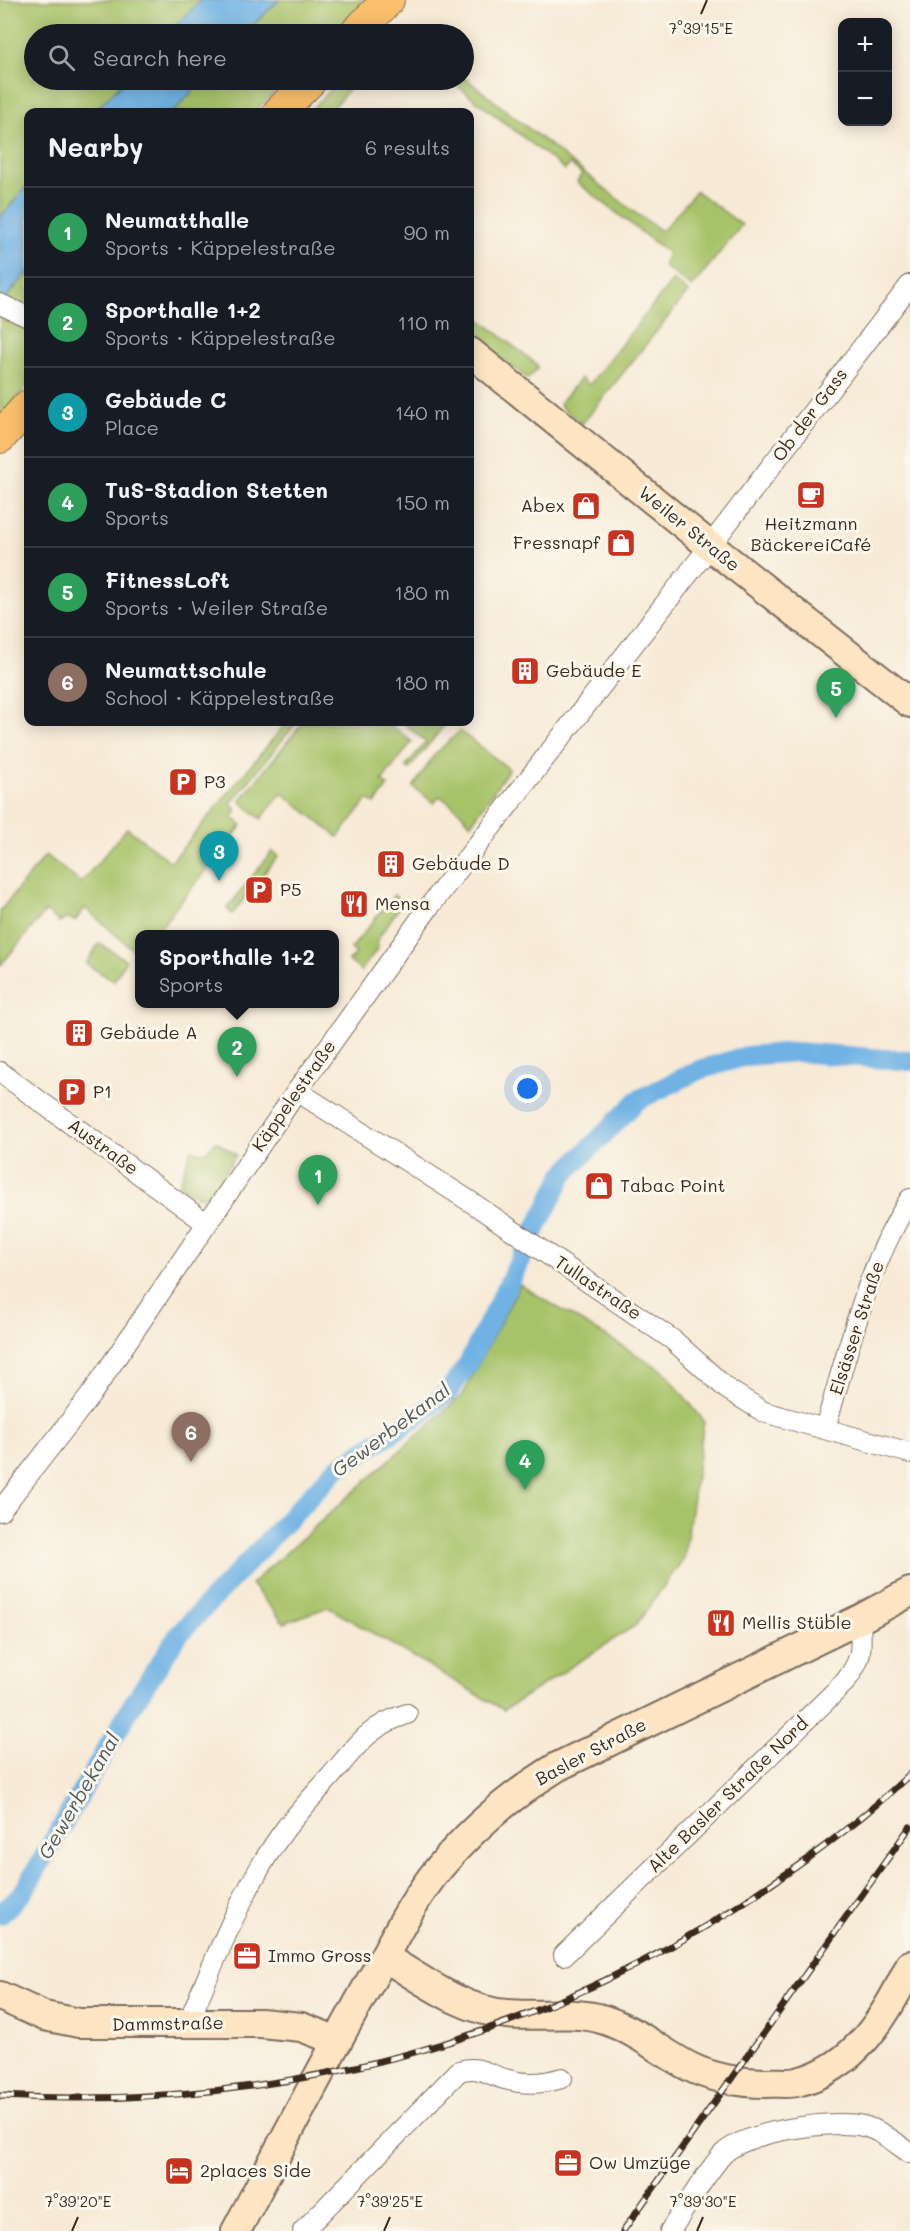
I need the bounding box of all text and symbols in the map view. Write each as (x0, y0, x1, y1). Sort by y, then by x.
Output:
text: 7°39'15"E (669, 18, 734, 38)
map controls (838, 18, 892, 126)
button: + (838, 18, 892, 72)
search box (24, 24, 474, 90)
icon: search (45, 41, 78, 74)
text: Search here (93, 43, 227, 72)
button: − (838, 72, 892, 126)
text: Nearby (48, 130, 143, 164)
text: 6 results (365, 134, 450, 160)
text: Neumatthalle (105, 205, 249, 234)
text: 1 (63, 219, 72, 245)
text: 90 m (404, 219, 450, 245)
text: Sports · Käppelestraße (105, 234, 336, 260)
text: Sporthalle 1+2 (105, 295, 261, 324)
text: 2 (62, 309, 73, 335)
text: 110 m (397, 309, 450, 335)
text: Sports · Käppelestraße (105, 324, 336, 350)
street label: Ob der Gass (766, 363, 852, 466)
text: Gebäude C (105, 385, 226, 414)
text: 3 (62, 399, 74, 425)
text: 140 m (395, 399, 450, 425)
text: Place (105, 414, 159, 440)
text: TuS-Stadion Stetten (105, 475, 328, 504)
cafe icon: Heitzmann BäckereiCafé (795, 479, 827, 511)
street label: Weiler Straße (634, 480, 745, 576)
text: 4 (61, 489, 74, 515)
text: 150 m (395, 489, 450, 515)
shop icon: Abex (570, 490, 602, 522)
place label: Abex (521, 493, 565, 517)
text: Sports (105, 504, 169, 530)
place label: Heitzmann BäckereiCafé (751, 511, 871, 556)
shop icon: Fressnapf (605, 527, 637, 559)
place label: Fressnapf (513, 530, 601, 554)
text: FitnessLoft (105, 565, 230, 594)
text: 5 (62, 579, 73, 605)
text: 180 m (394, 579, 450, 605)
text: Sports · Weiler Straße (105, 594, 328, 620)
text: Neumattschule (105, 655, 267, 684)
building icon: Gebäude E (509, 655, 541, 687)
place label: Gebäude E (546, 658, 642, 682)
pin: 5 (816, 668, 856, 718)
text: 6 (61, 669, 74, 695)
text: 180 m (394, 669, 450, 695)
text: School · Käppelestraße (105, 684, 335, 710)
parking icon: P3 (167, 766, 199, 798)
place label: P3 (204, 769, 226, 793)
pin: 3 (200, 832, 238, 881)
building icon: Gebäude D (375, 848, 407, 880)
place label: Gebäude D (412, 851, 510, 875)
parking icon: P5 (243, 874, 275, 906)
place label: P5 (280, 877, 302, 901)
restaurant icon: Mensa (338, 888, 370, 920)
place label: Mensa (375, 891, 430, 915)
popup (135, 930, 339, 1008)
text: Sporthalle 1+2 (159, 942, 315, 971)
text: Sports (159, 971, 223, 997)
building icon: Gebäude A (63, 1017, 95, 1049)
place label: Gebäude A (100, 1020, 198, 1044)
pin: 2 (218, 1028, 256, 1077)
street label: Käppelestraße (246, 1035, 340, 1156)
your location (513, 1074, 542, 1103)
parking icon: P1 (56, 1076, 88, 1108)
place label: P1 (93, 1079, 112, 1103)
street label: Austraße (63, 1112, 144, 1180)
pin: 1 (298, 1156, 338, 1205)
shop icon: Tabac Point (583, 1170, 615, 1202)
place label: Tabac Point (620, 1173, 725, 1197)
street label: Tullastraße (551, 1249, 647, 1325)
street label: Elsässer Straße (823, 1258, 889, 1398)
water label: Gewerbekanal (326, 1376, 455, 1482)
pin: 6 (172, 1412, 210, 1462)
pin: 4 (506, 1440, 544, 1490)
restaurant icon: Mellis Stüble (705, 1607, 737, 1639)
place label: Mellis Stüble (742, 1610, 852, 1634)
street label: Alte Basler Straße Nord (642, 1711, 813, 1877)
street label: Basler Straße (531, 1712, 650, 1790)
water label: Gewerbekanal (31, 1728, 125, 1863)
office icon: Immo Gross (231, 1940, 263, 1972)
place label: Immo Gross (268, 1943, 372, 1967)
street label: Dammstraße (112, 2010, 224, 2036)
office icon: Ow Umzüge (552, 2147, 584, 2179)
place label: Ow Umzüge (589, 2150, 691, 2174)
hotel icon: 2places Side (163, 2155, 195, 2187)
place label: 2places Side (200, 2158, 311, 2182)
text: 7°39'20"E (45, 2191, 112, 2211)
text: 7°39'25"E (357, 2191, 423, 2211)
text: 7°39'30"E (669, 2191, 737, 2211)

